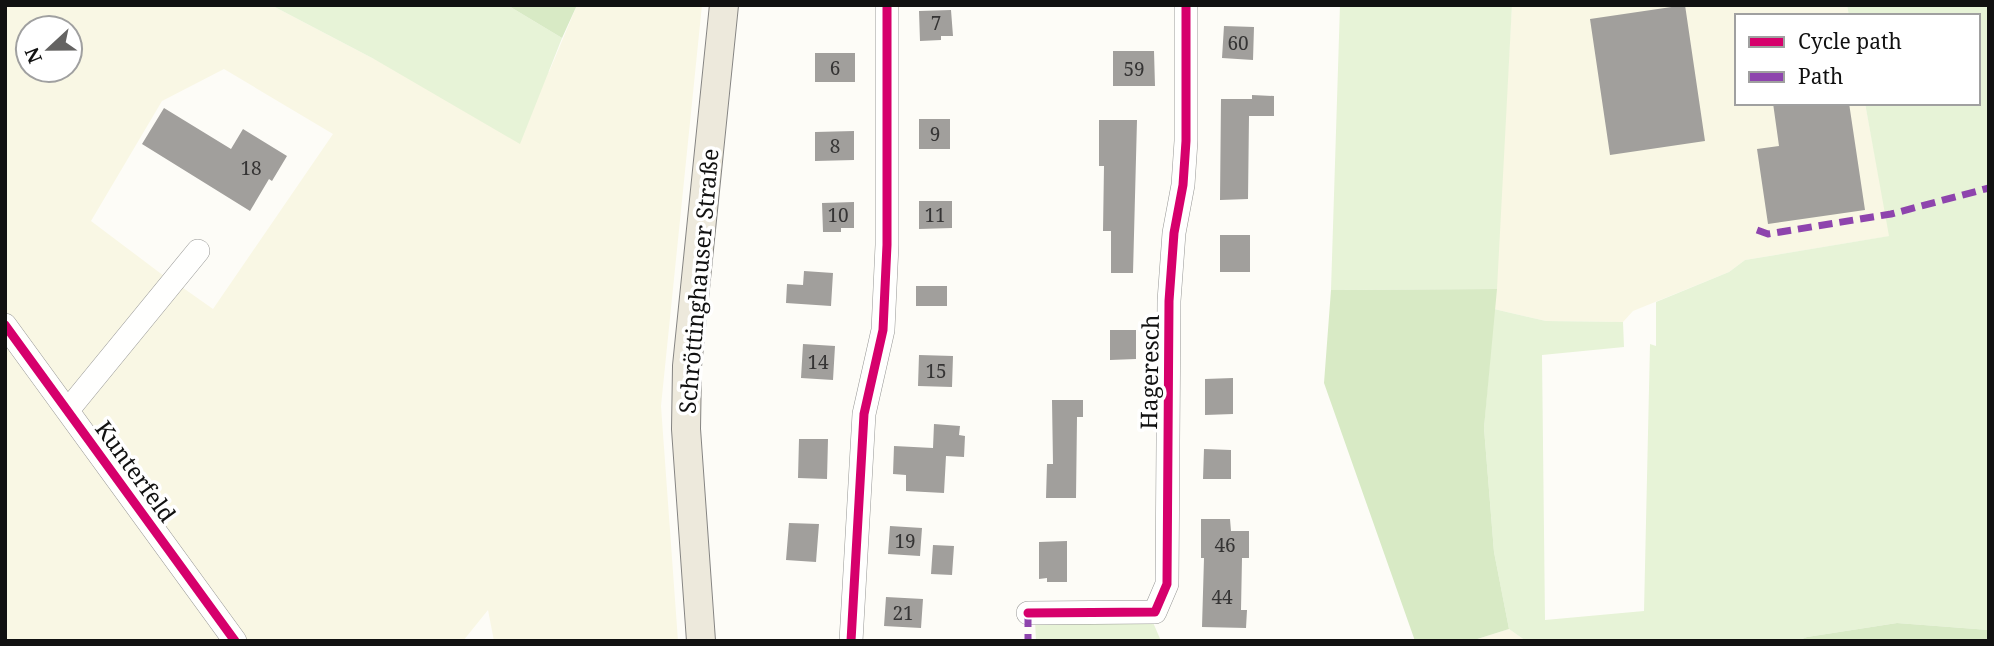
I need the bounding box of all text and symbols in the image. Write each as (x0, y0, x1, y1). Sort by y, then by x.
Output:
house number: 7 (931, 10, 941, 36)
north arrow (14, 14, 84, 84)
legend (1735, 14, 1980, 105)
text: Cycle path (1798, 27, 1902, 55)
house number: 60 (1227, 30, 1249, 56)
text: N (18, 44, 48, 67)
house number: 6 (830, 55, 840, 81)
house number: 59 (1123, 56, 1145, 82)
text: Path (1798, 62, 1843, 90)
house number: 9 (930, 121, 940, 147)
house number: 8 (830, 133, 840, 159)
street label: Schröttinghauser Straße (670, 147, 726, 415)
house number: 18 (240, 155, 262, 181)
house number: 10 (827, 202, 849, 228)
house number: 11 (924, 202, 946, 228)
street label: Hageresch (1132, 314, 1166, 430)
house number: 14 (807, 349, 829, 375)
house number: 15 (925, 358, 947, 384)
street label: Kunterfeld (88, 414, 184, 528)
house number: 19 (894, 528, 916, 554)
house number: 46 (1214, 532, 1236, 558)
house number: 44 (1211, 584, 1233, 610)
house number: 21 (892, 600, 914, 626)

